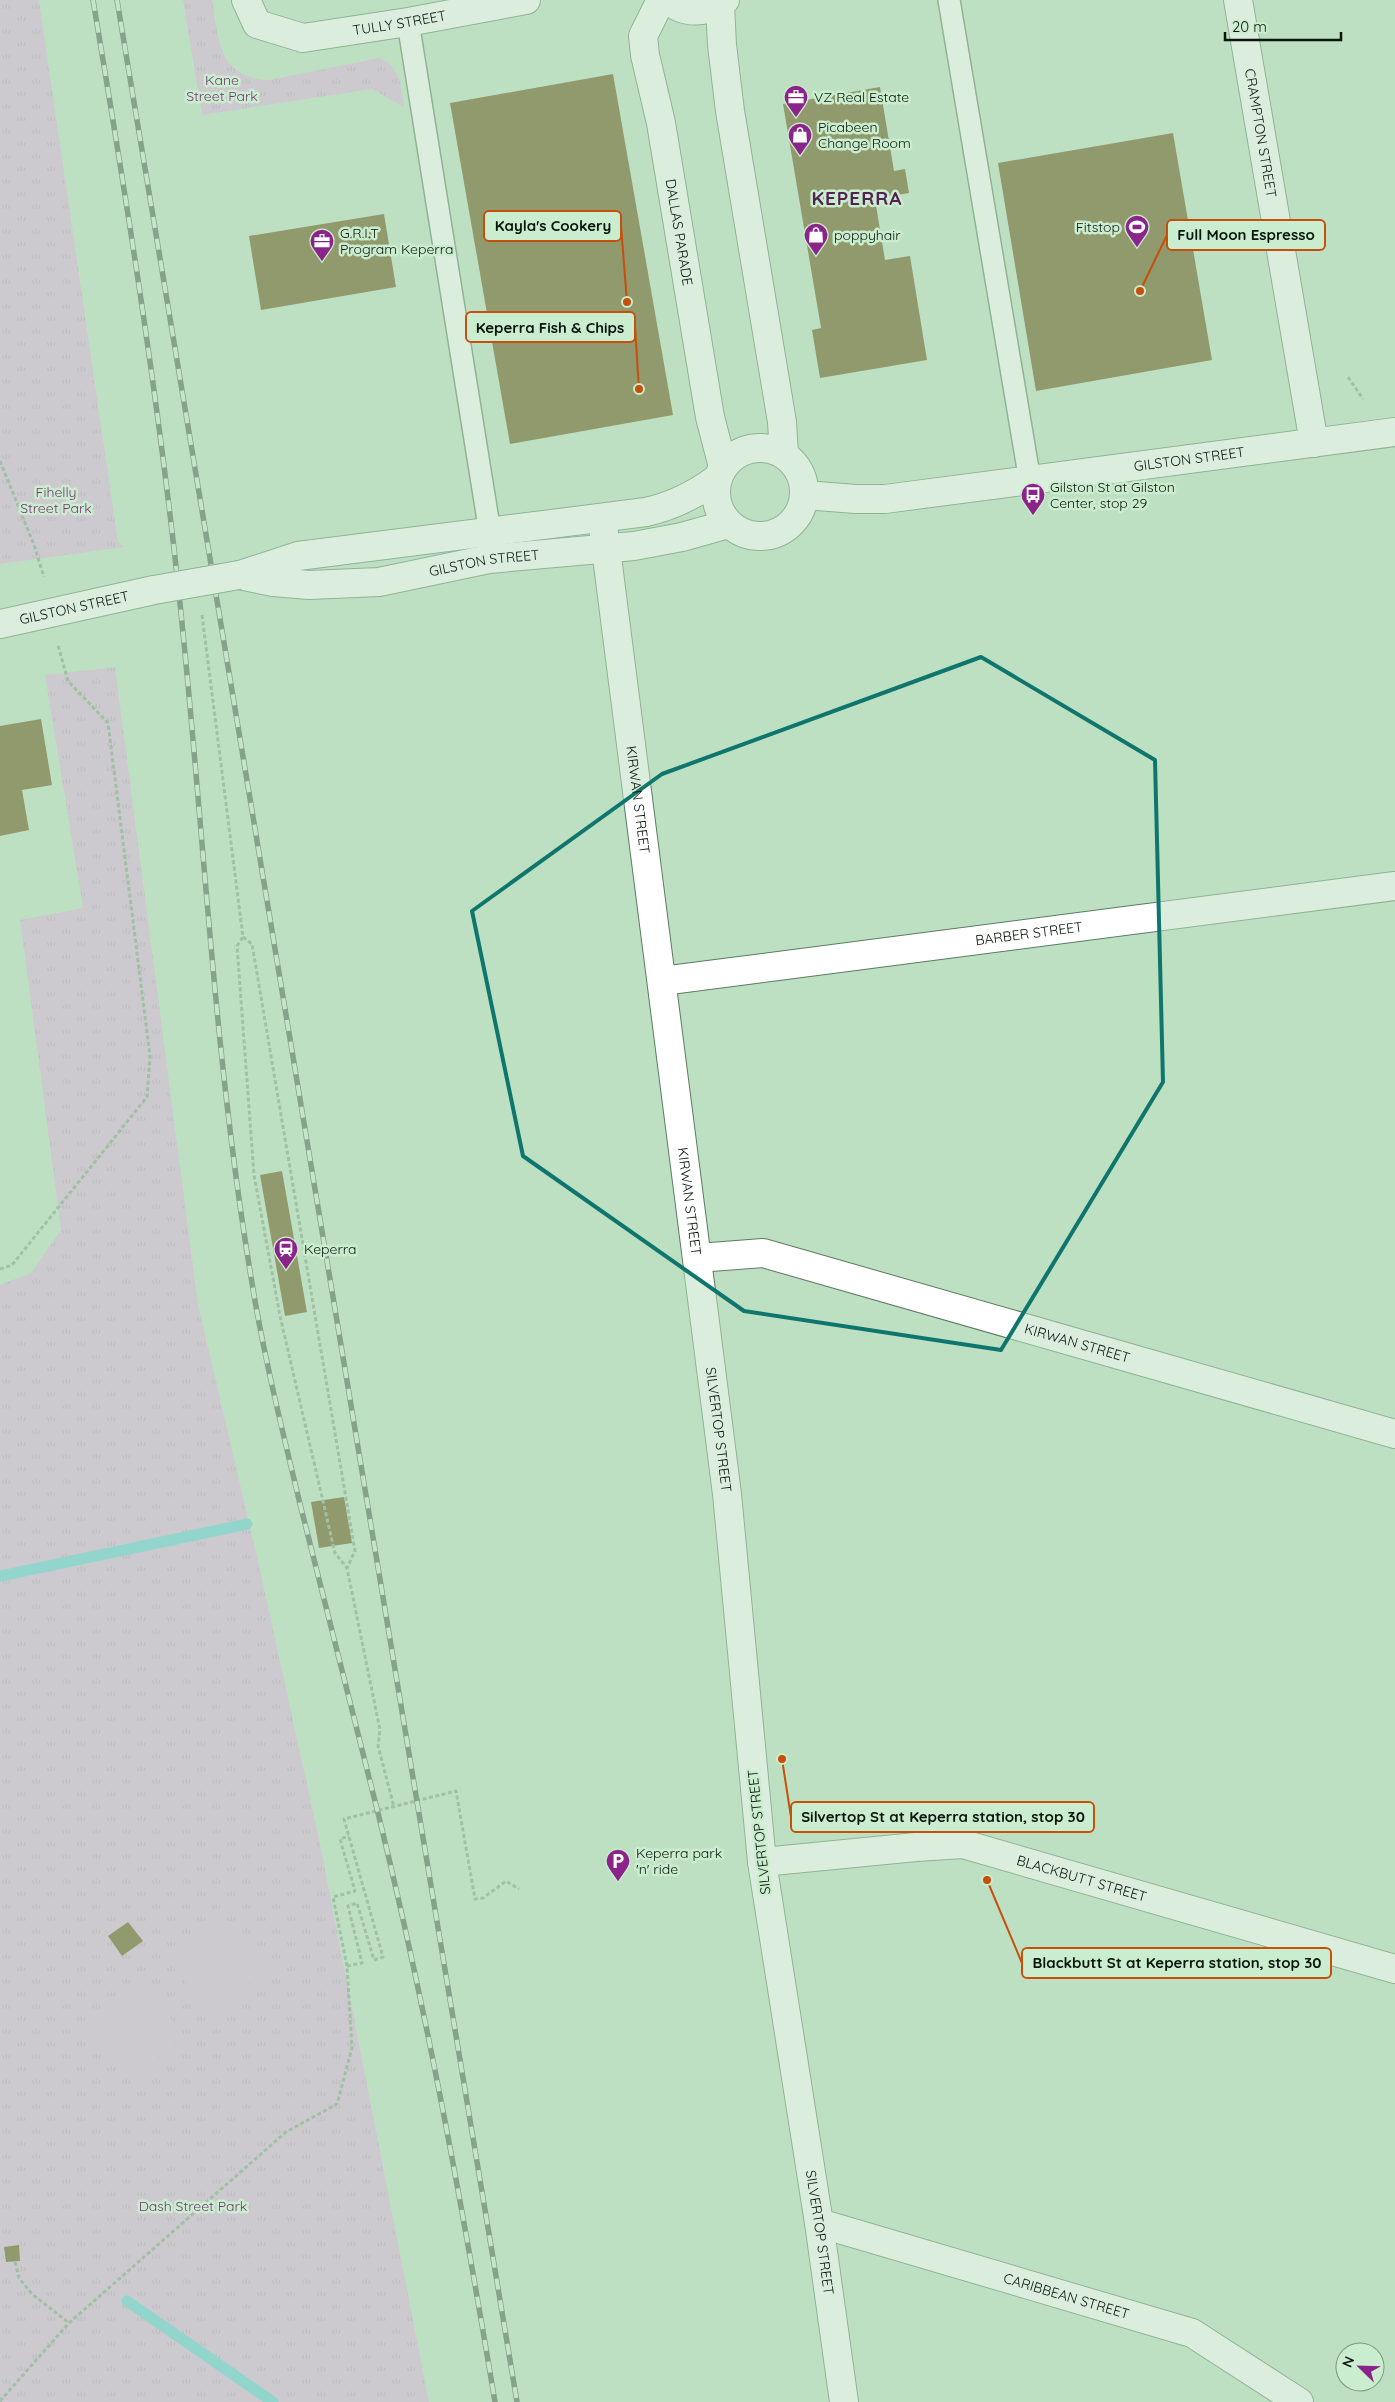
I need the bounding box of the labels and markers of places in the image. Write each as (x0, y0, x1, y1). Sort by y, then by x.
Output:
office icon: VZ Real Estate (783, 84, 809, 118)
place label: VZ Real Estate (814, 88, 909, 106)
place label: Picabeen Change Room (818, 118, 911, 152)
shop icon: Picabeen Change Room (787, 122, 813, 156)
callout: Kayla's Cookery (484, 211, 621, 241)
sports icon: Fitstop (1124, 214, 1150, 248)
place label: Fitstop (1076, 218, 1120, 236)
callout: Full Moon Espresso (1167, 220, 1325, 250)
shop icon: poppyhair (803, 222, 829, 256)
place label: G.R.I.T Program Keperra (340, 224, 453, 258)
place label: poppyhair (834, 226, 901, 244)
office icon: G.R.I.T Program Keperra (309, 228, 335, 262)
callout: Keperra Fish & Chips (466, 312, 635, 342)
place label: Gilston St at Gilston Center, stop 29 (1050, 478, 1175, 512)
bus stop icon: Gilston St at Gilston Center, stop 29 (1020, 482, 1046, 516)
station icon: Keperra (273, 1236, 299, 1270)
place label: Keperra (304, 1240, 357, 1258)
callout: Silvertop St at Keperra station, stop 30 (791, 1802, 1094, 1832)
place label: Keperra park 'n' ride (636, 1844, 722, 1878)
parking icon: Keperra park 'n' ride (605, 1848, 631, 1882)
callout: Blackbutt St at Keperra station, stop 30 (1022, 1948, 1331, 1978)

